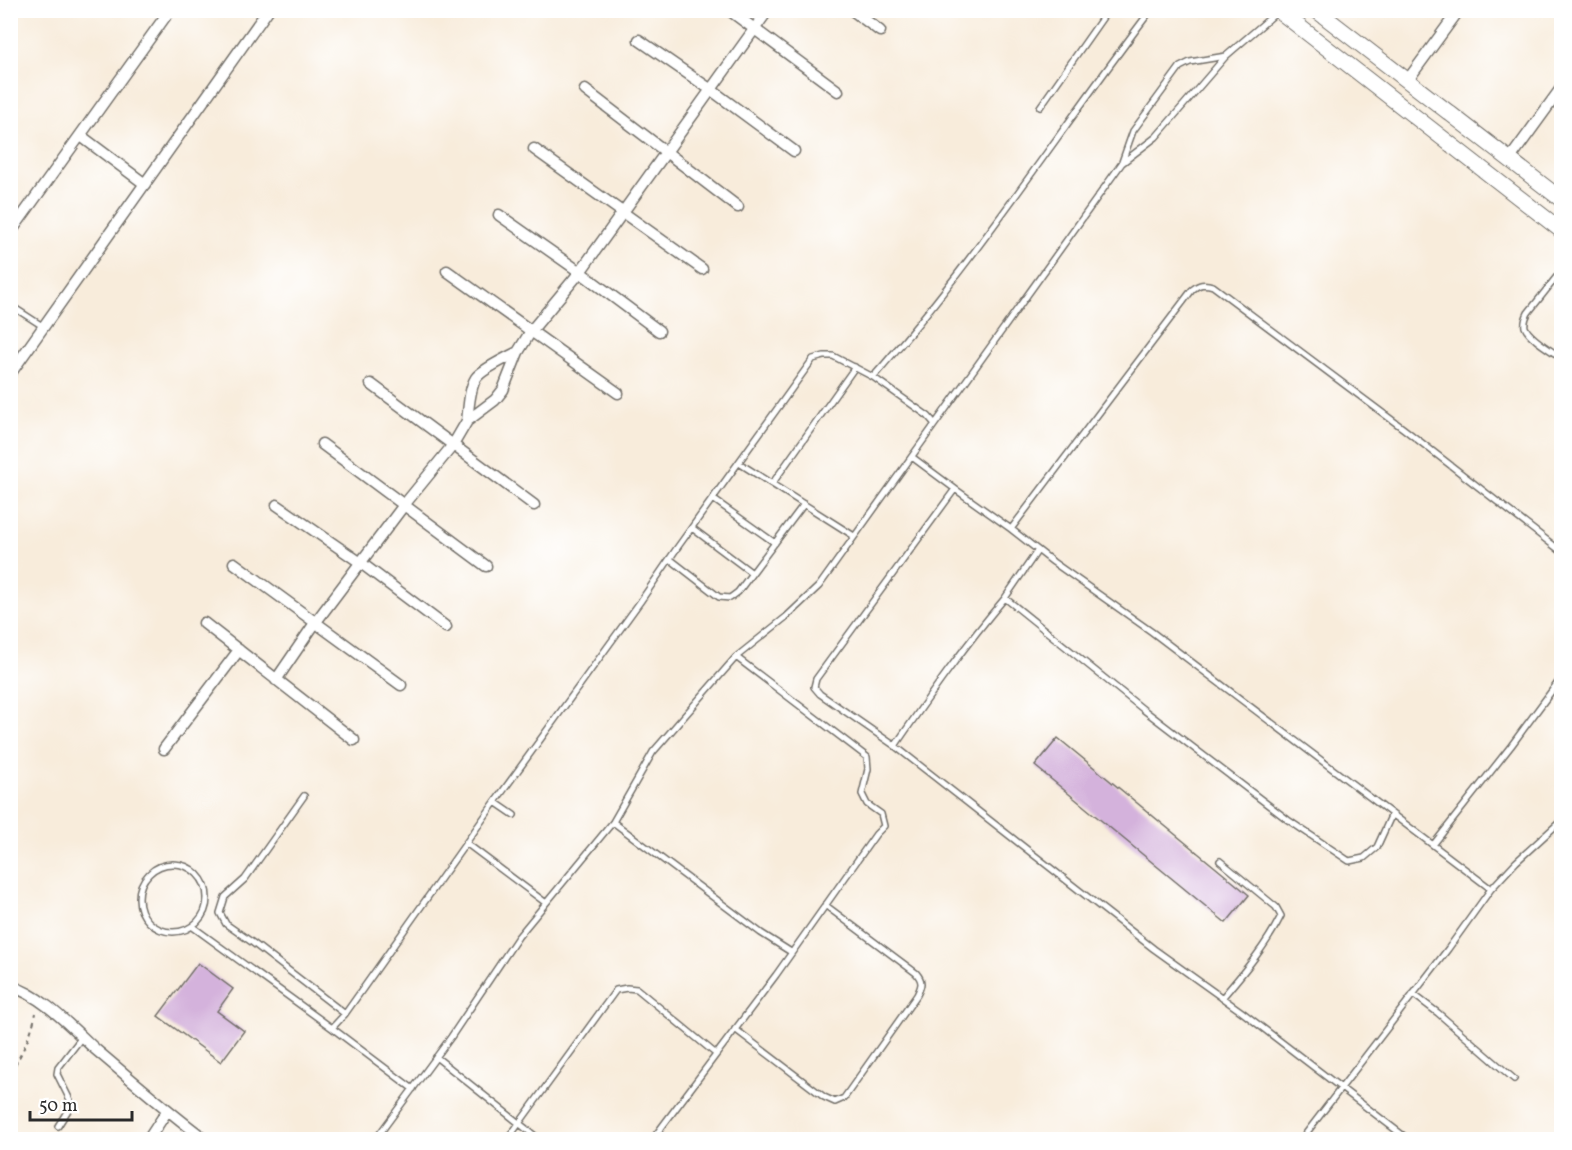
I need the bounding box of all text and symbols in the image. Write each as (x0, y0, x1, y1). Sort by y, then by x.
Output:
scale bar (30, 1084, 132, 1122)
text: 50 m (39, 1094, 78, 1119)

